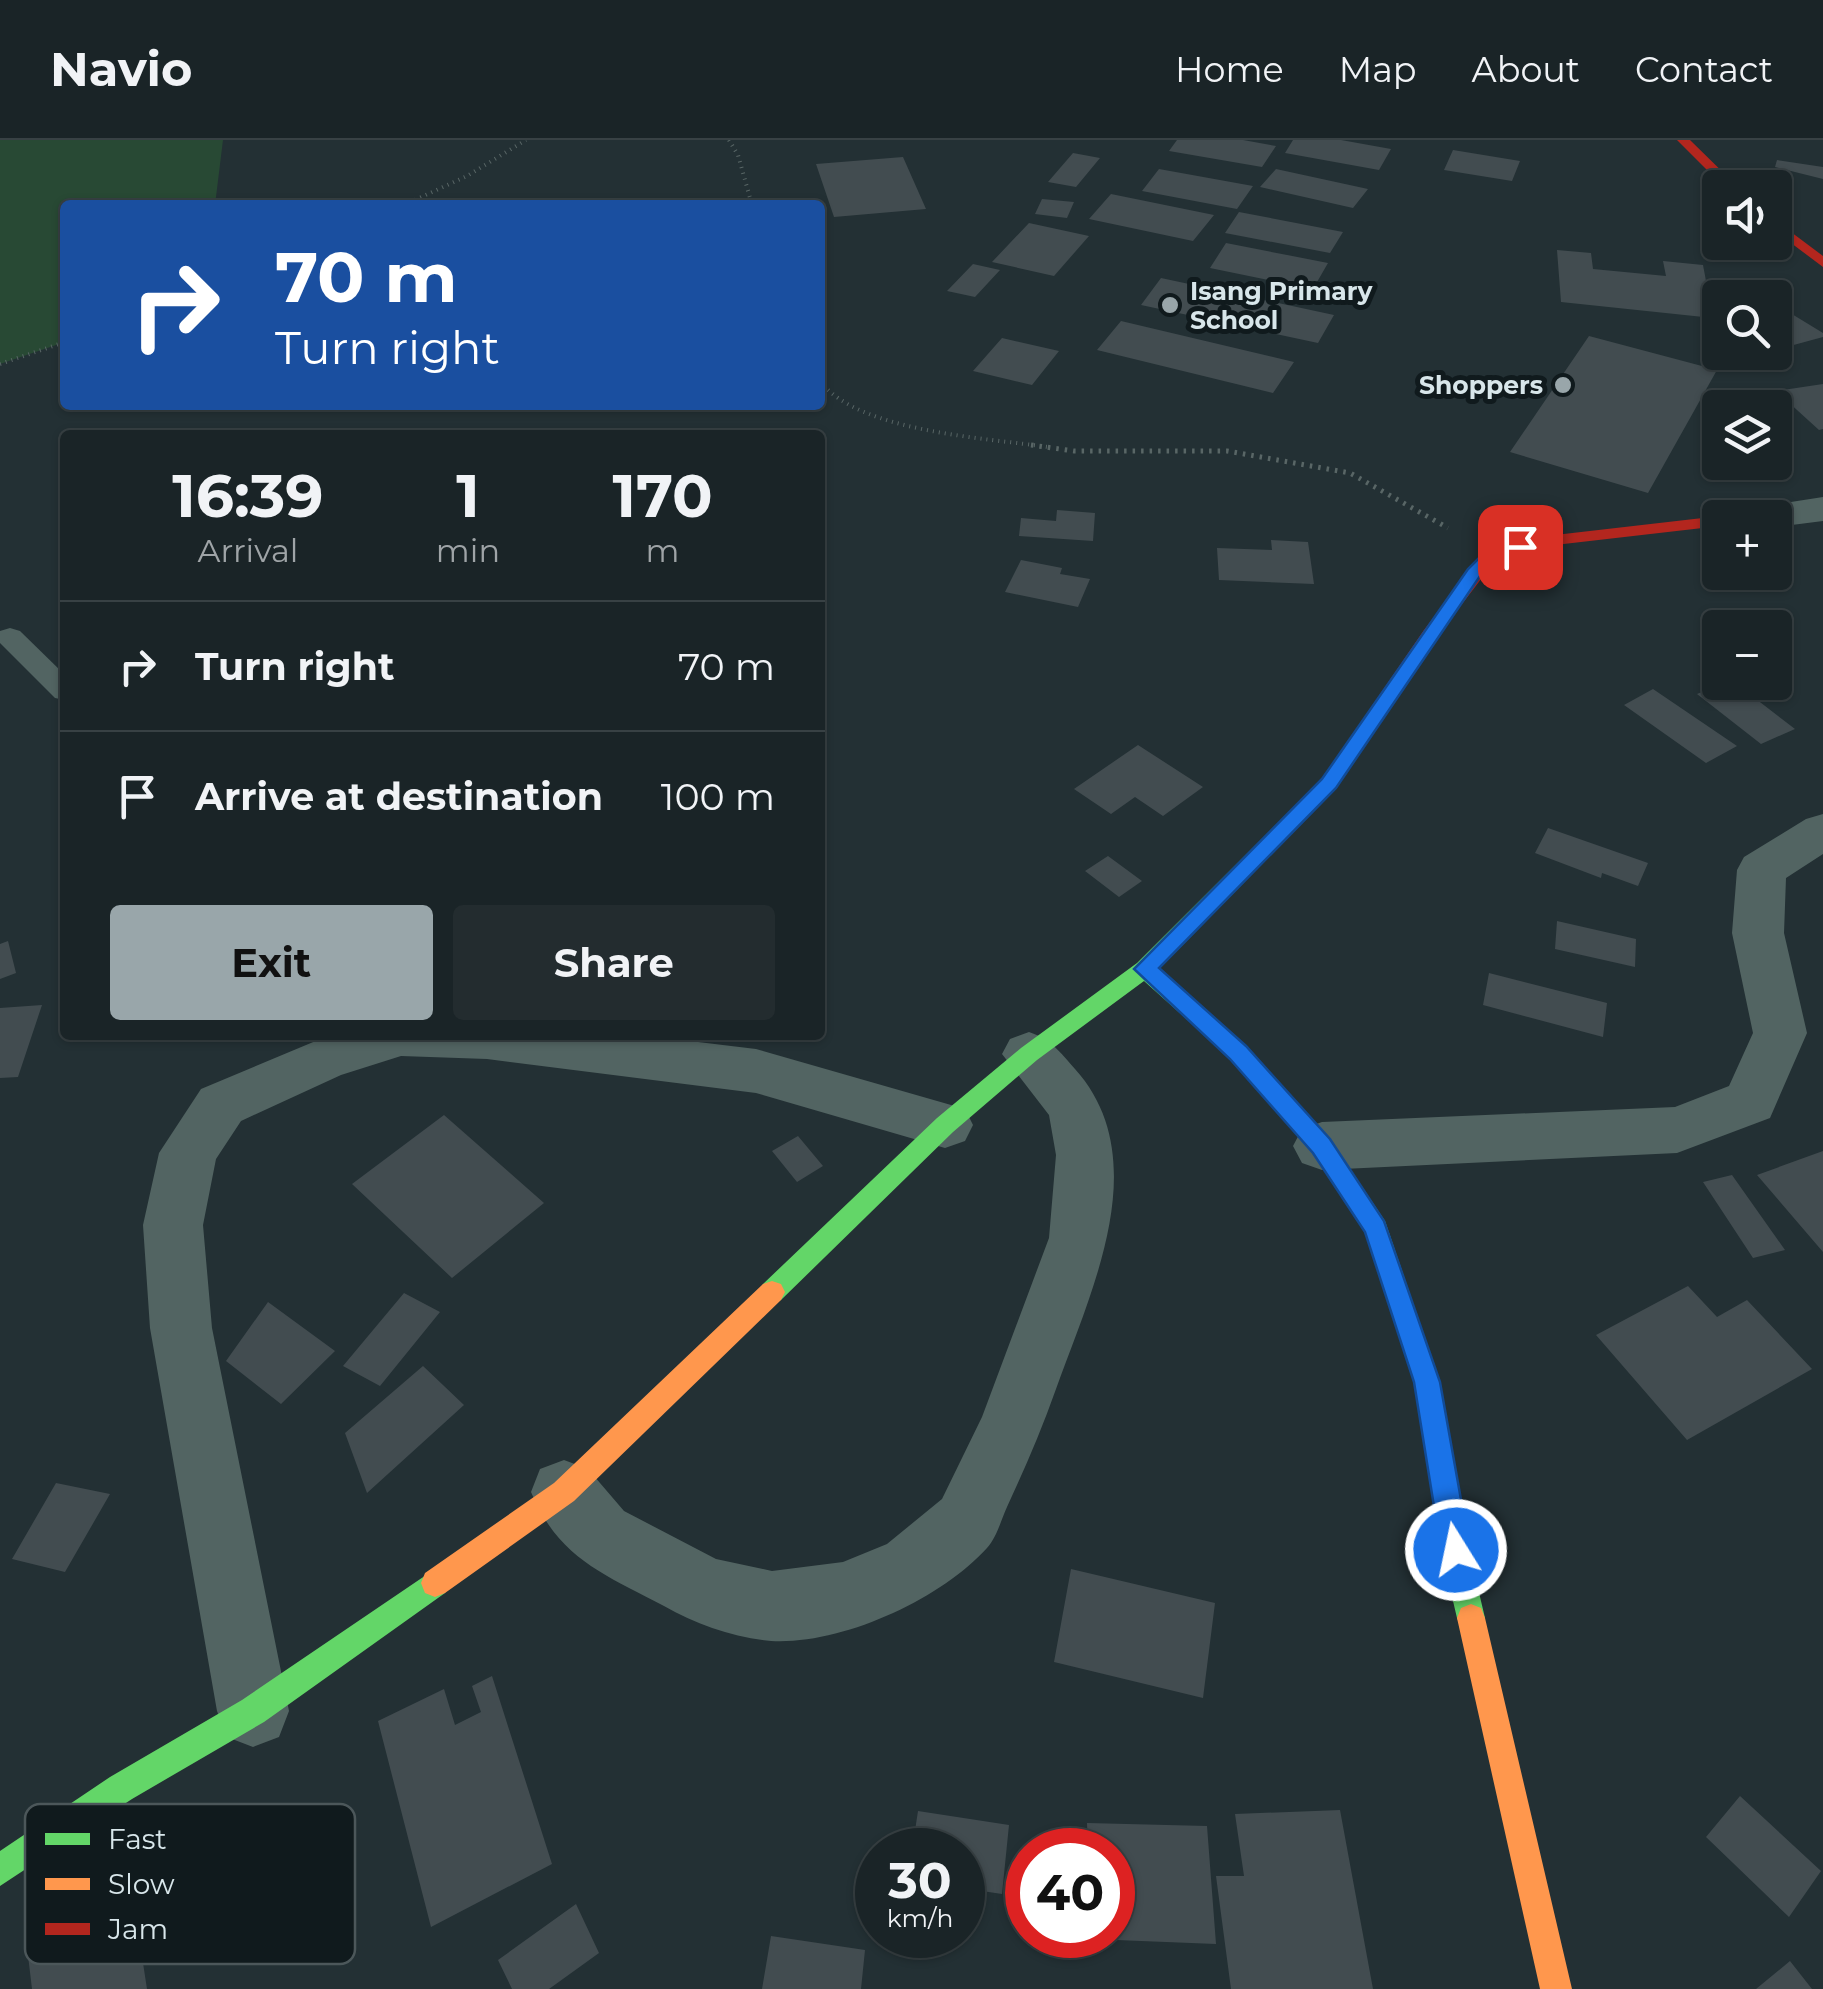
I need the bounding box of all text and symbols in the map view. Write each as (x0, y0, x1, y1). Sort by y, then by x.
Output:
text: Navio (50, 40, 193, 98)
text: Home (1175, 48, 1284, 91)
text: Map (1339, 48, 1417, 91)
text: About (1472, 48, 1580, 91)
text: Contact (1635, 48, 1773, 91)
map controls (1702, 170, 1792, 700)
button: sound (1702, 170, 1792, 260)
text: 70 m (275, 234, 458, 320)
icon: right (110, 240, 240, 370)
place label: Isang Primary School (1190, 276, 1374, 335)
button: search (1702, 280, 1792, 370)
marker: Isang Primary School (1159, 294, 1181, 316)
text: Turn right (275, 320, 500, 375)
place label: Shoppers (1419, 370, 1543, 400)
marker: Shoppers (1552, 374, 1574, 396)
button: layers (1702, 390, 1792, 480)
text: 16:39 (172, 459, 324, 532)
text: 1 (456, 459, 480, 532)
text: 170 (612, 459, 713, 532)
button: + (1702, 500, 1792, 590)
pin (1478, 505, 1563, 590)
icon: arrive (1493, 520, 1548, 575)
text: Arrival (197, 531, 298, 570)
text: min (436, 531, 500, 570)
text: m (646, 531, 680, 570)
button: − (1702, 610, 1792, 700)
icon: right (110, 639, 165, 694)
text: Turn right (195, 643, 394, 690)
text: 70 m (678, 643, 775, 690)
icon: arrive (110, 769, 165, 824)
text: Arrive at destination (195, 773, 603, 820)
text: 100 m (661, 773, 775, 820)
button: Exit (110, 905, 433, 1020)
button: Share (453, 905, 775, 1020)
position arrow (1404, 1498, 1508, 1602)
legend (25, 1804, 355, 1964)
text: Fast (108, 1822, 167, 1856)
speed limit sign: 40 (1005, 1828, 1135, 1958)
text: 30 (888, 1850, 952, 1911)
text: Slow (108, 1867, 175, 1901)
text: km/h (887, 1903, 953, 1933)
text: Jam (107, 1912, 168, 1946)

